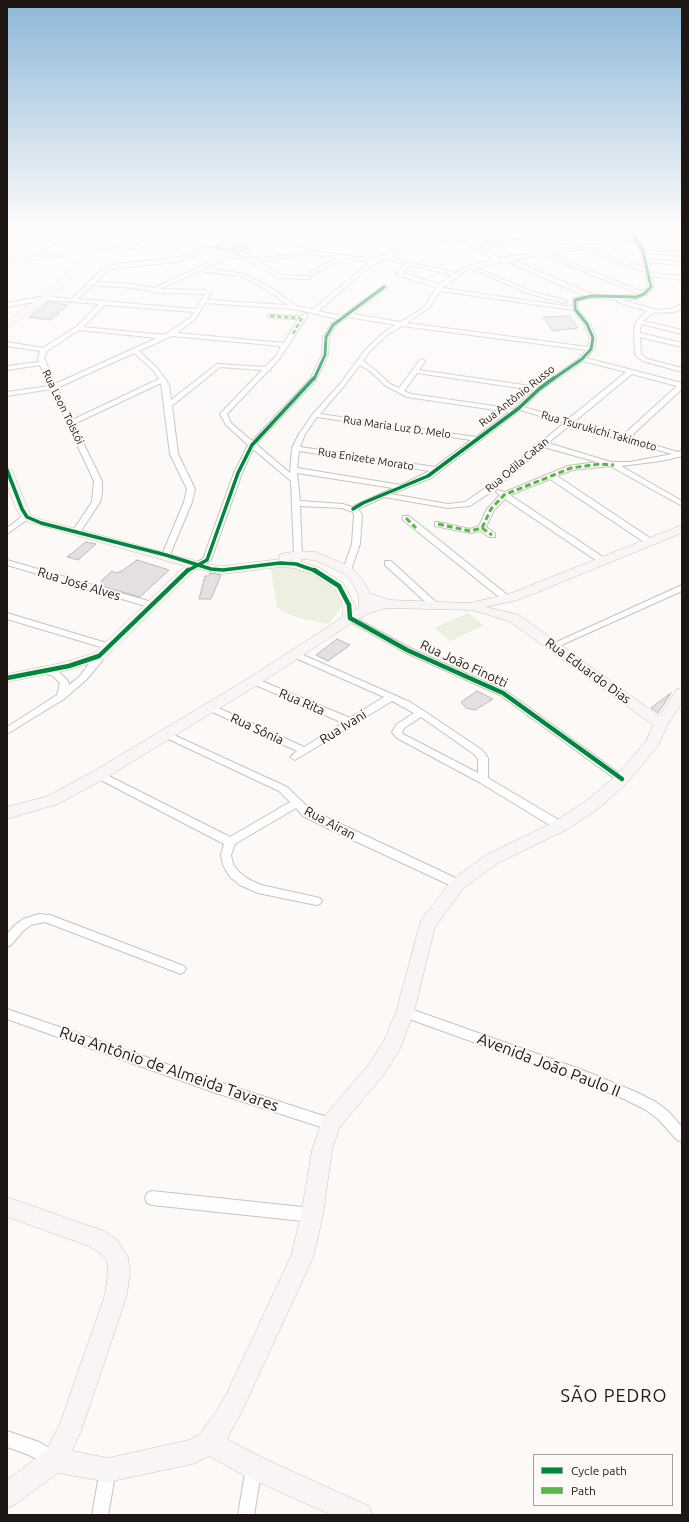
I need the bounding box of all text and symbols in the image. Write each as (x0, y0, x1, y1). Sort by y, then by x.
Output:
street label: Rua Antônio Russo (476, 362, 558, 430)
street label: Rua Leon Tolstói (39, 368, 87, 446)
street label: Rua Tsurukichi Takimoto (540, 408, 658, 454)
street label: Rua Maria Luz D. Melo (342, 413, 452, 441)
street label: Rua Odila Catan (483, 435, 551, 495)
street label: Rua Enizete Morato (317, 445, 415, 473)
street label: Rua José Alves (36, 564, 122, 604)
street label: Rua Eduardo Dias (542, 635, 634, 707)
street label: Rua João Finotti (418, 637, 510, 691)
street label: Rua Rita (277, 685, 327, 719)
street label: Rua Ivani (317, 707, 369, 747)
street label: Rua Sônia (228, 710, 286, 748)
street label: Rua Airan (302, 803, 358, 843)
street label: Rua Antônio de Almeida Tavares (57, 1022, 281, 1116)
street label: Avenida João Paulo II (475, 1029, 623, 1101)
district label: SÃO PEDRO (561, 1385, 667, 1407)
legend (533, 1454, 673, 1506)
text: Cycle path (571, 1464, 627, 1477)
text: Path (571, 1484, 596, 1497)

